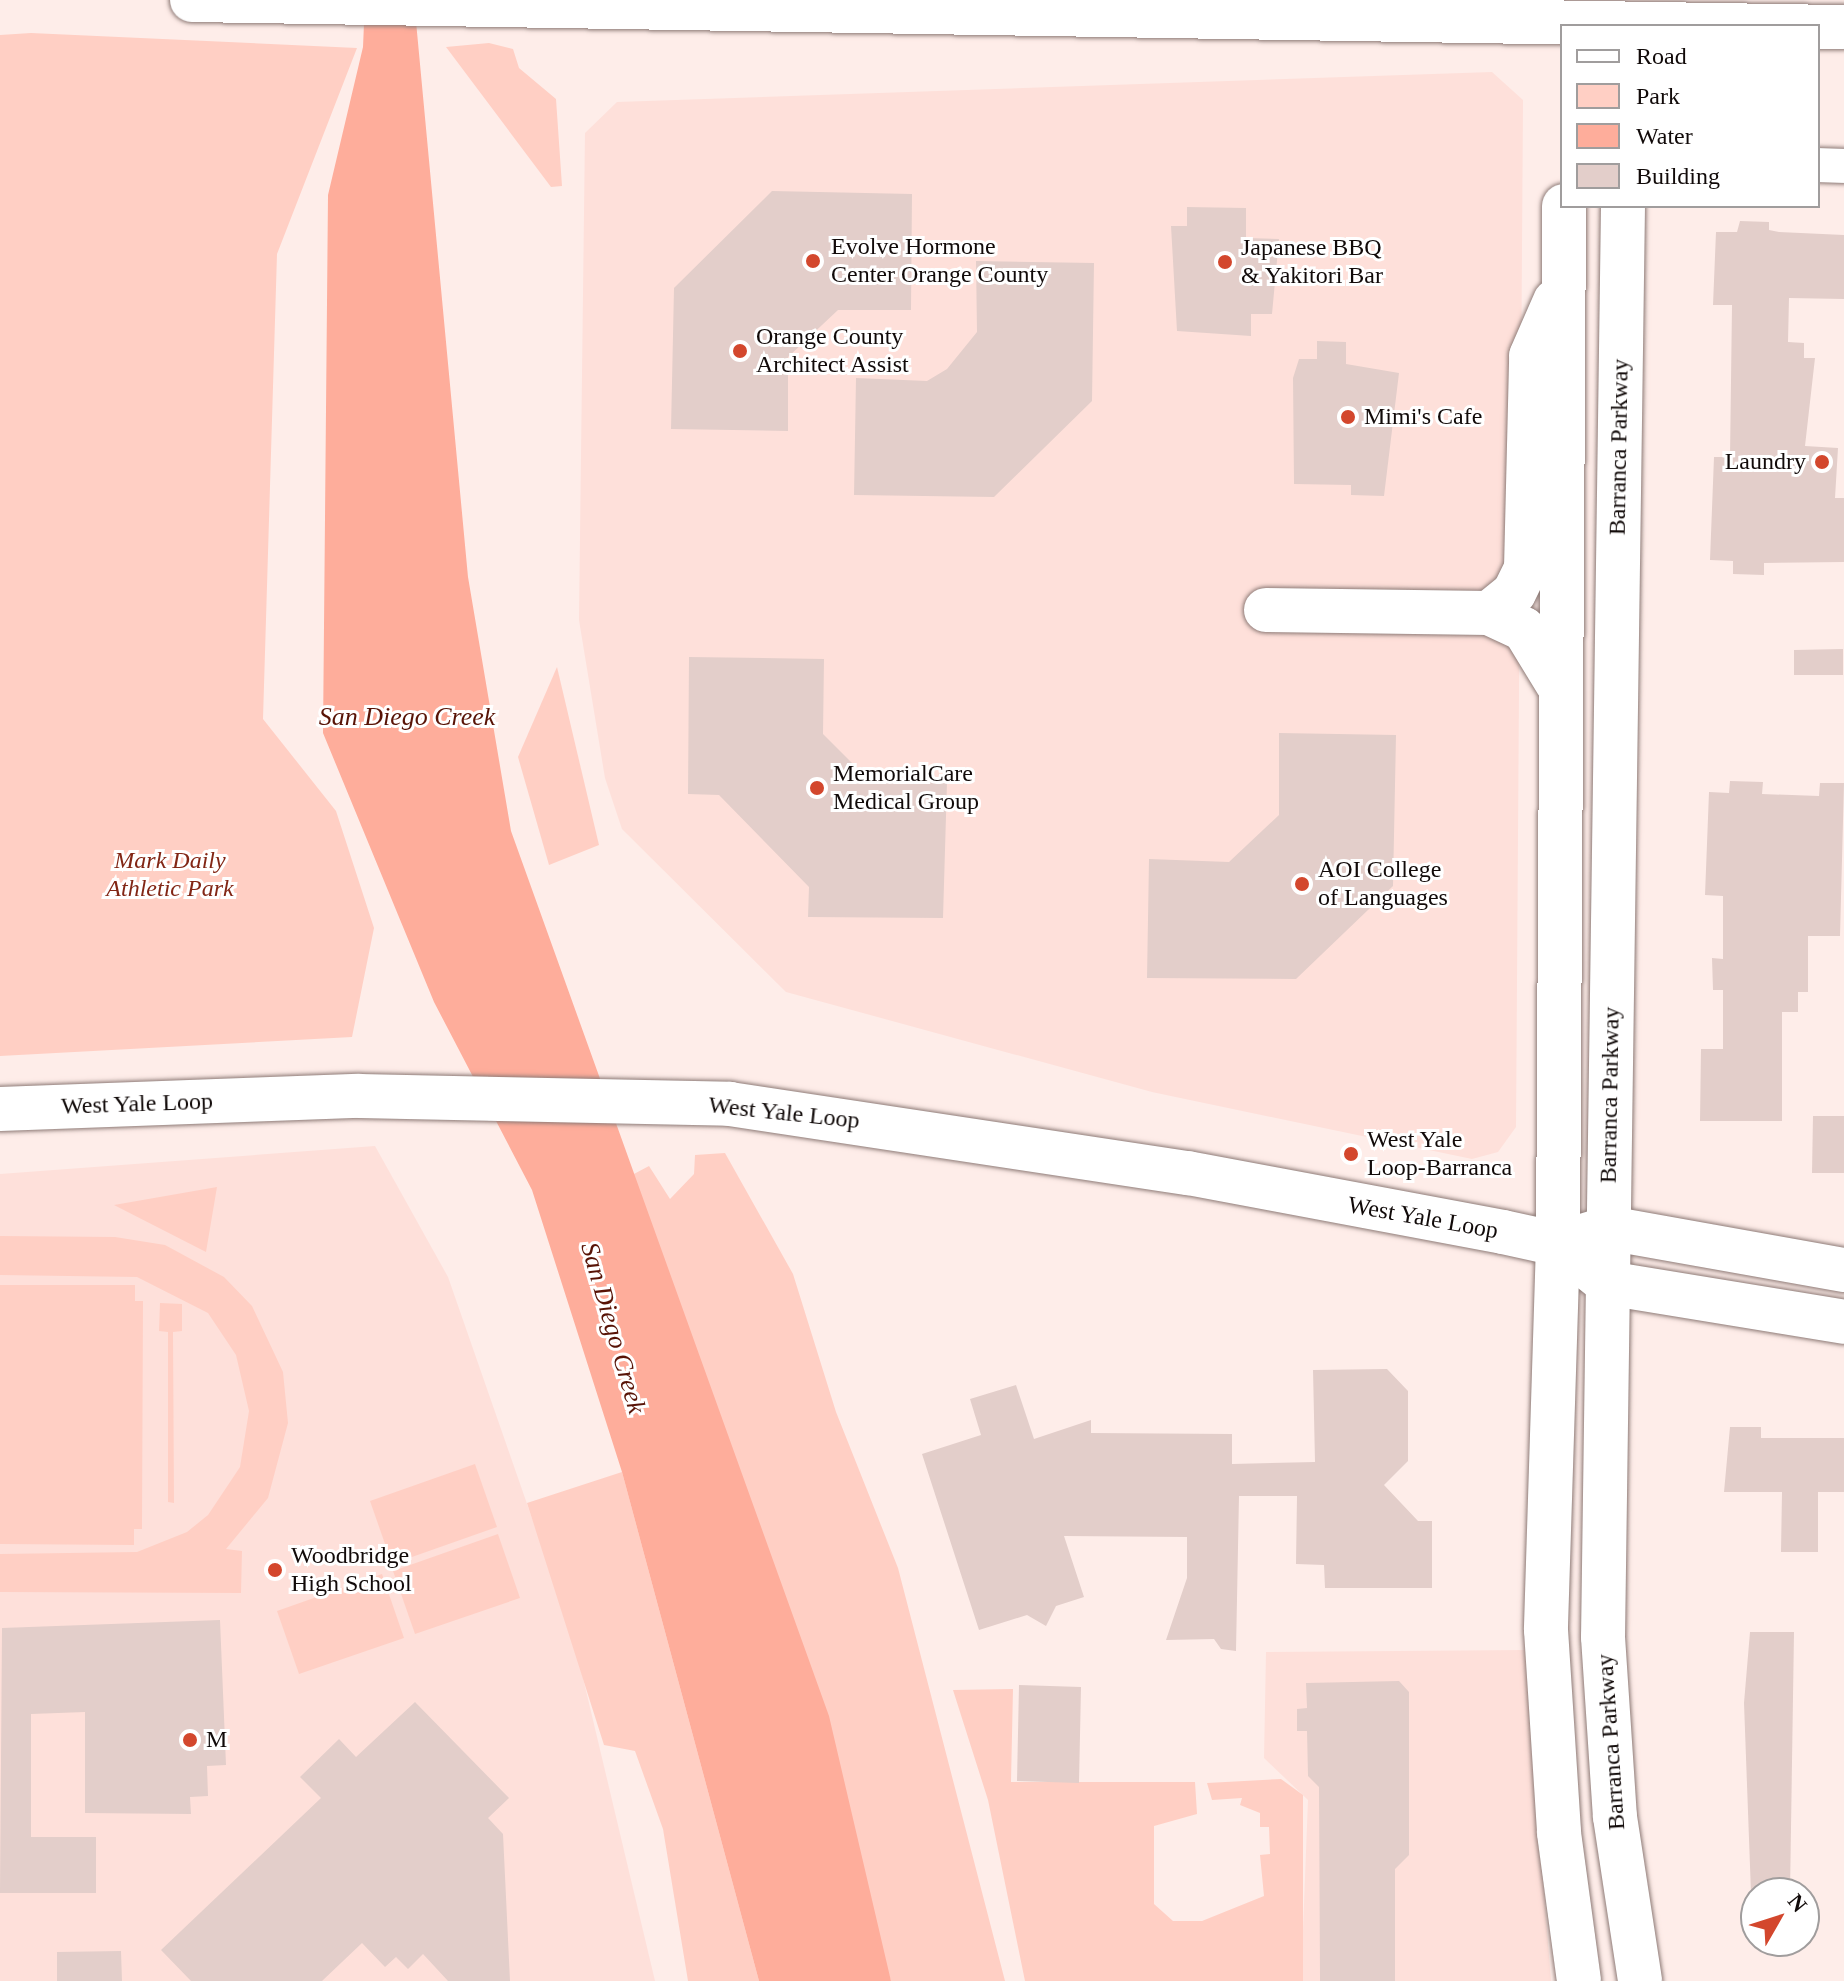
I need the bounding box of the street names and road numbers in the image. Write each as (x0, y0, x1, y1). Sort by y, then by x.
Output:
street label: Barranca Parkway (1603, 358, 1635, 536)
street label: Barranca Parkway (1594, 1006, 1626, 1184)
street label: West Yale Loop (60, 1087, 214, 1121)
street label: West Yale Loop (706, 1091, 862, 1135)
street label: West Yale Loop (1345, 1191, 1501, 1245)
street label: Barranca Parkway (1590, 1653, 1632, 1831)

